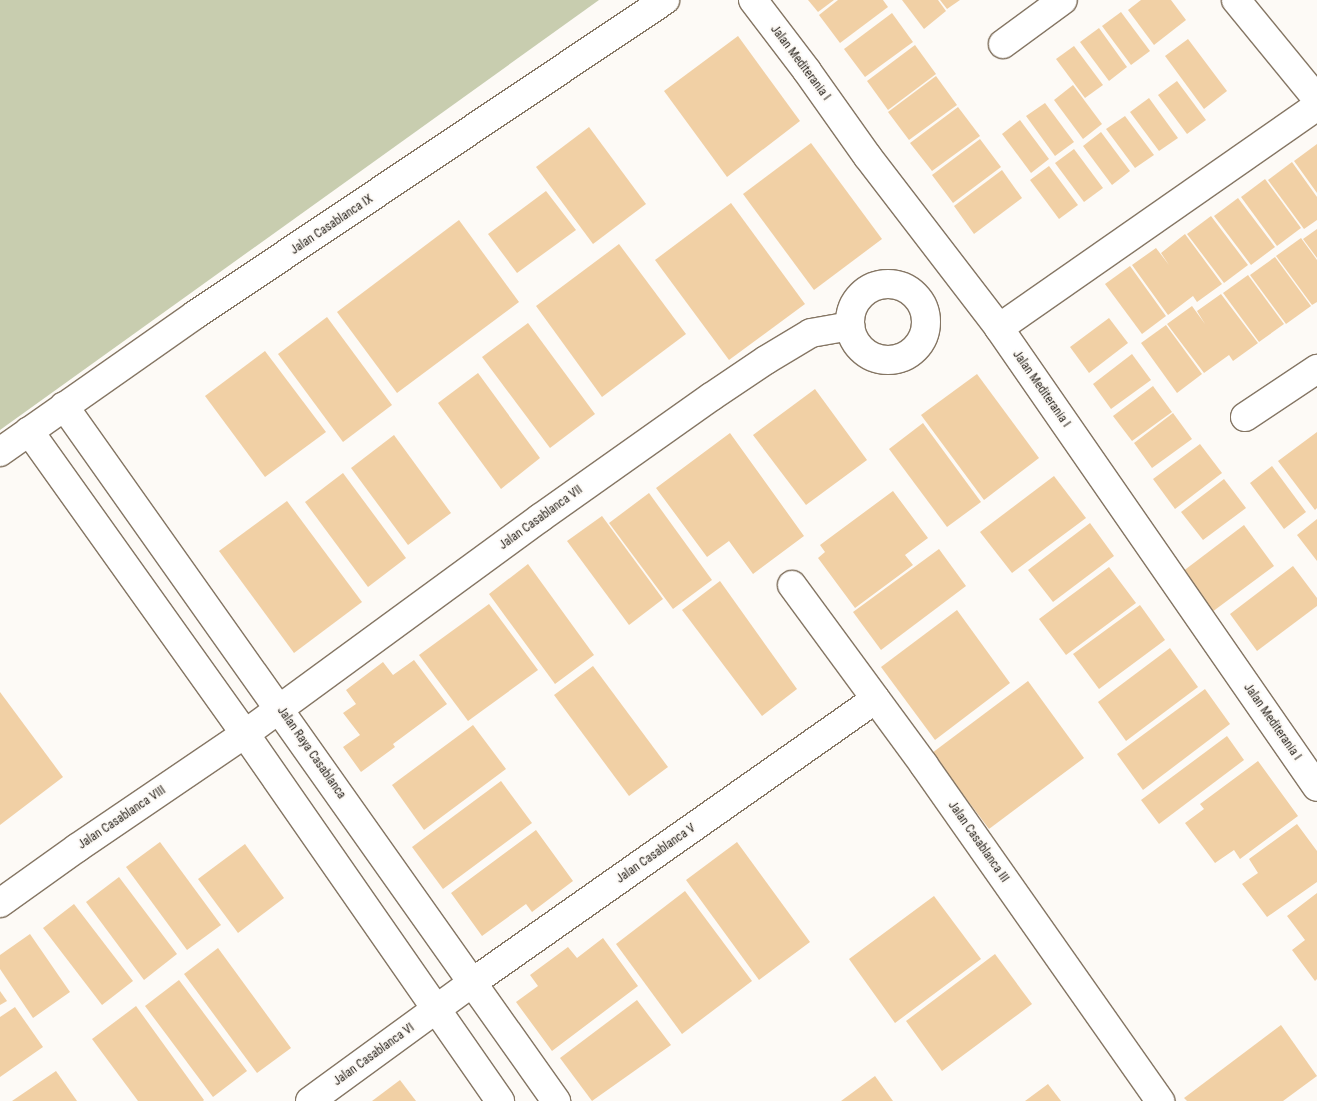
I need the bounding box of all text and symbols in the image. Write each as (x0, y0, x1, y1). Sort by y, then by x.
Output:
street label: Jalan Mediterania I (767, 23, 833, 103)
street label: Jalan Casablanca IX (288, 192, 376, 258)
street label: Jalan Mediterania I (1009, 348, 1073, 430)
street label: Jalan Casablanca VII (497, 483, 585, 553)
street label: Jalan Mediterania I (1240, 681, 1304, 763)
street label: Jalan Raya Casablanca (274, 704, 348, 802)
street label: Jalan Casablanca VIII (76, 783, 168, 853)
street label: Jalan Casablanca III (945, 799, 1011, 885)
street label: Jalan Casablanca V (614, 821, 698, 887)
street label: Jalan Casablanca VI (331, 1021, 417, 1089)

